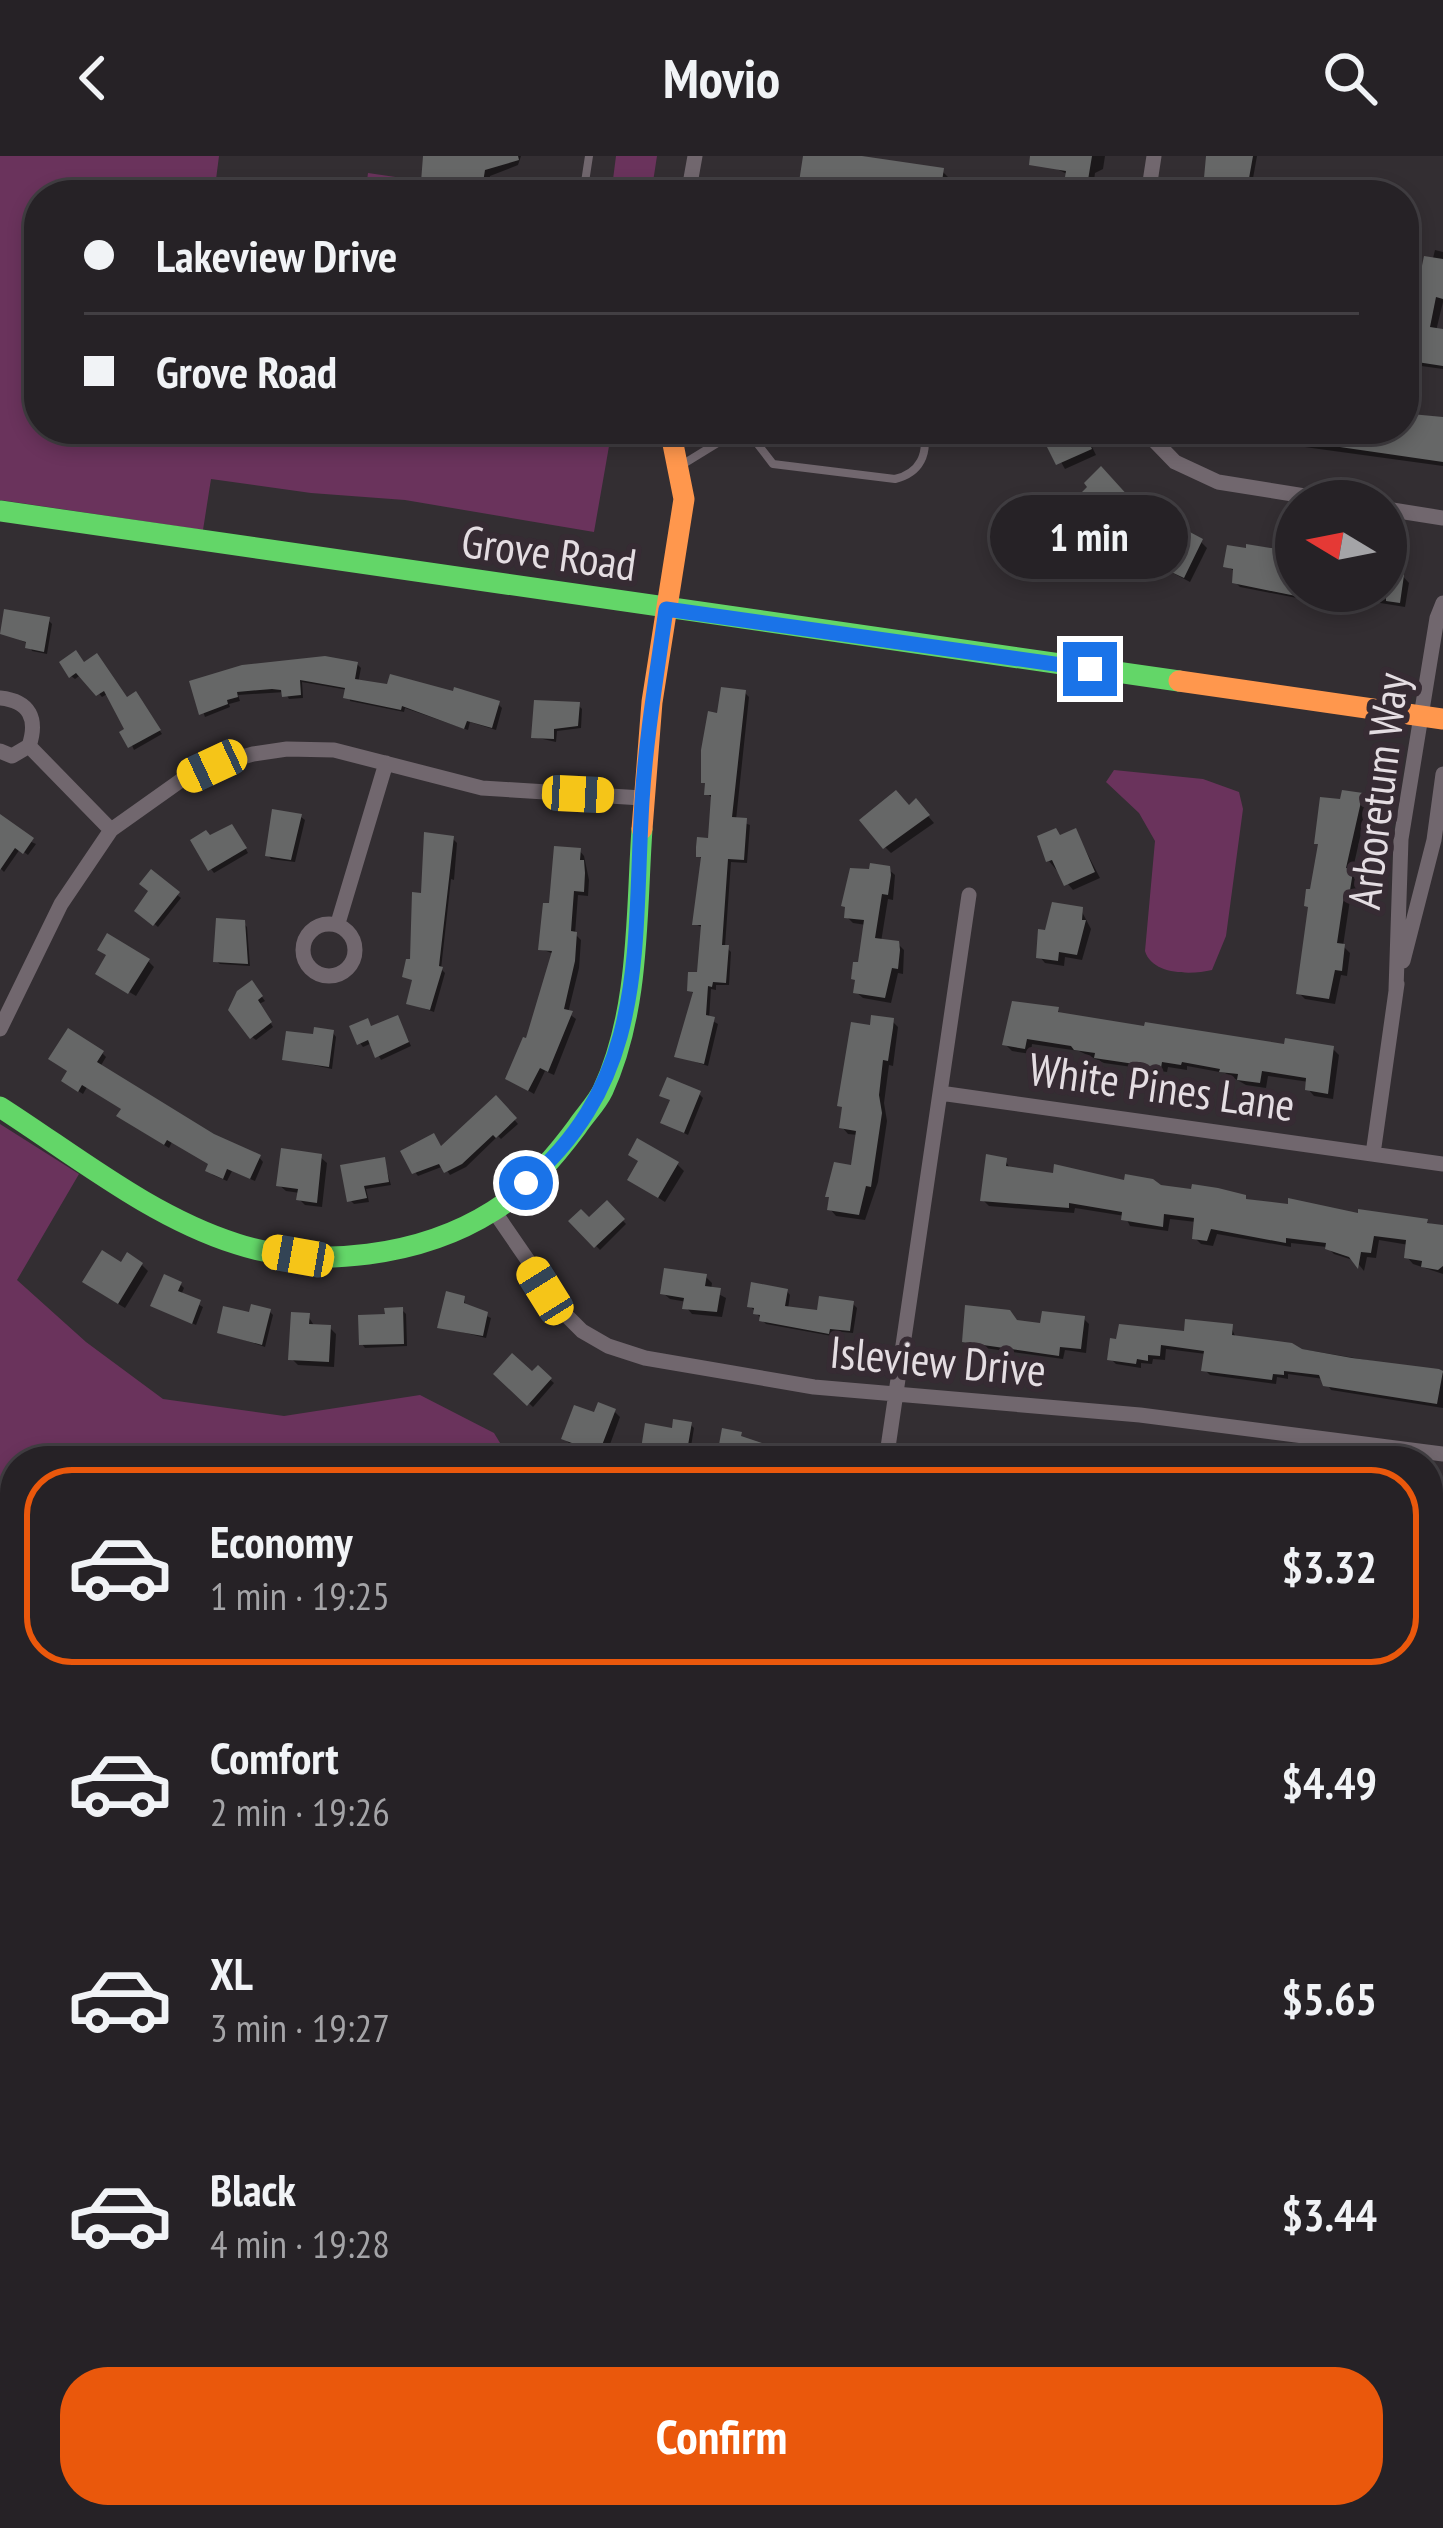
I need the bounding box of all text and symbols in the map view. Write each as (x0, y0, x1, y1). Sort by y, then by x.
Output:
text: Movio (663, 43, 780, 113)
icon: back (60, 45, 126, 111)
icon: search (1317, 45, 1383, 111)
text: Lakeview Drive (156, 226, 397, 284)
text: Grove Road (156, 342, 337, 400)
north arrow (1275, 480, 1407, 612)
map controls (1275, 480, 1407, 612)
callout: 1 min (991, 495, 1189, 579)
street label: Grove Road (458, 511, 640, 593)
text: 1 min (1050, 511, 1128, 562)
route end (1063, 642, 1117, 696)
street label: Arboretum Way (1334, 670, 1420, 912)
car (172, 734, 252, 798)
car (541, 774, 615, 814)
street label: White Pines Lane (1026, 1039, 1299, 1133)
route start (499, 1156, 553, 1210)
car (259, 1232, 337, 1280)
car (511, 1251, 579, 1331)
street label: Isleview Drive (828, 1322, 1048, 1398)
icon: car (66, 1512, 174, 1620)
text: Economy (210, 1512, 353, 1570)
text: $3.32 (1281, 1537, 1377, 1595)
text: 1 min · 19:25 (210, 1570, 390, 1621)
icon: car (66, 1728, 174, 1836)
text: Comfort (210, 1728, 339, 1786)
text: $4.49 (1281, 1753, 1377, 1811)
text: 2 min · 19:26 (210, 1786, 390, 1837)
icon: car (66, 1944, 174, 2052)
text: XL (210, 1944, 253, 2002)
text: $5.65 (1281, 1969, 1377, 2027)
text: 3 min · 19:27 (210, 2002, 390, 2053)
icon: car (66, 2160, 174, 2268)
text: Black (210, 2160, 296, 2218)
text: $3.44 (1281, 2185, 1377, 2243)
text: 4 min · 19:28 (210, 2218, 390, 2269)
button: Confirm (60, 2367, 1383, 2505)

